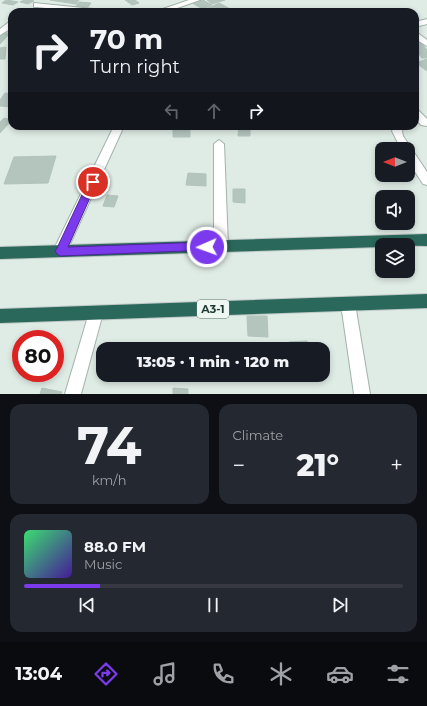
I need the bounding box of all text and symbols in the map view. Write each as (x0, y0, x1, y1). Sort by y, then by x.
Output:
text: 70 m (90, 22, 163, 56)
icon: right (24, 24, 76, 76)
text: Turn right (90, 56, 180, 78)
icon: left (161, 100, 183, 122)
icon: ahead (203, 100, 225, 122)
icon: right (245, 100, 267, 122)
north arrow (375, 142, 415, 182)
map controls (375, 142, 415, 278)
pin (76, 165, 110, 199)
icon: arrive (82, 171, 104, 193)
button: sound (375, 190, 415, 230)
position arrow (186, 226, 228, 268)
button: layers (375, 238, 415, 278)
road number: A3-1 (197, 300, 229, 318)
speed limit sign: 80 (12, 330, 64, 382)
text: 13:05 · 1 min · 120 m (137, 352, 289, 371)
text: 74 (77, 414, 142, 477)
text: Climate (233, 427, 283, 443)
text: 21° (296, 447, 339, 484)
text: − (233, 452, 245, 479)
text: + (390, 452, 403, 479)
text: km/h (92, 472, 127, 488)
text: 88.0 FM (84, 537, 146, 556)
text: Music (84, 556, 122, 572)
icon: previous (76, 594, 98, 616)
icon: pause (202, 594, 224, 616)
icon: next (329, 594, 351, 616)
icon: directions (92, 660, 120, 688)
icon: music (151, 660, 179, 688)
icon: phone (209, 660, 237, 688)
icon: climate (267, 660, 295, 688)
icon: car (326, 660, 354, 688)
icon: filters (384, 660, 412, 688)
text: 13:04 (15, 663, 62, 685)

